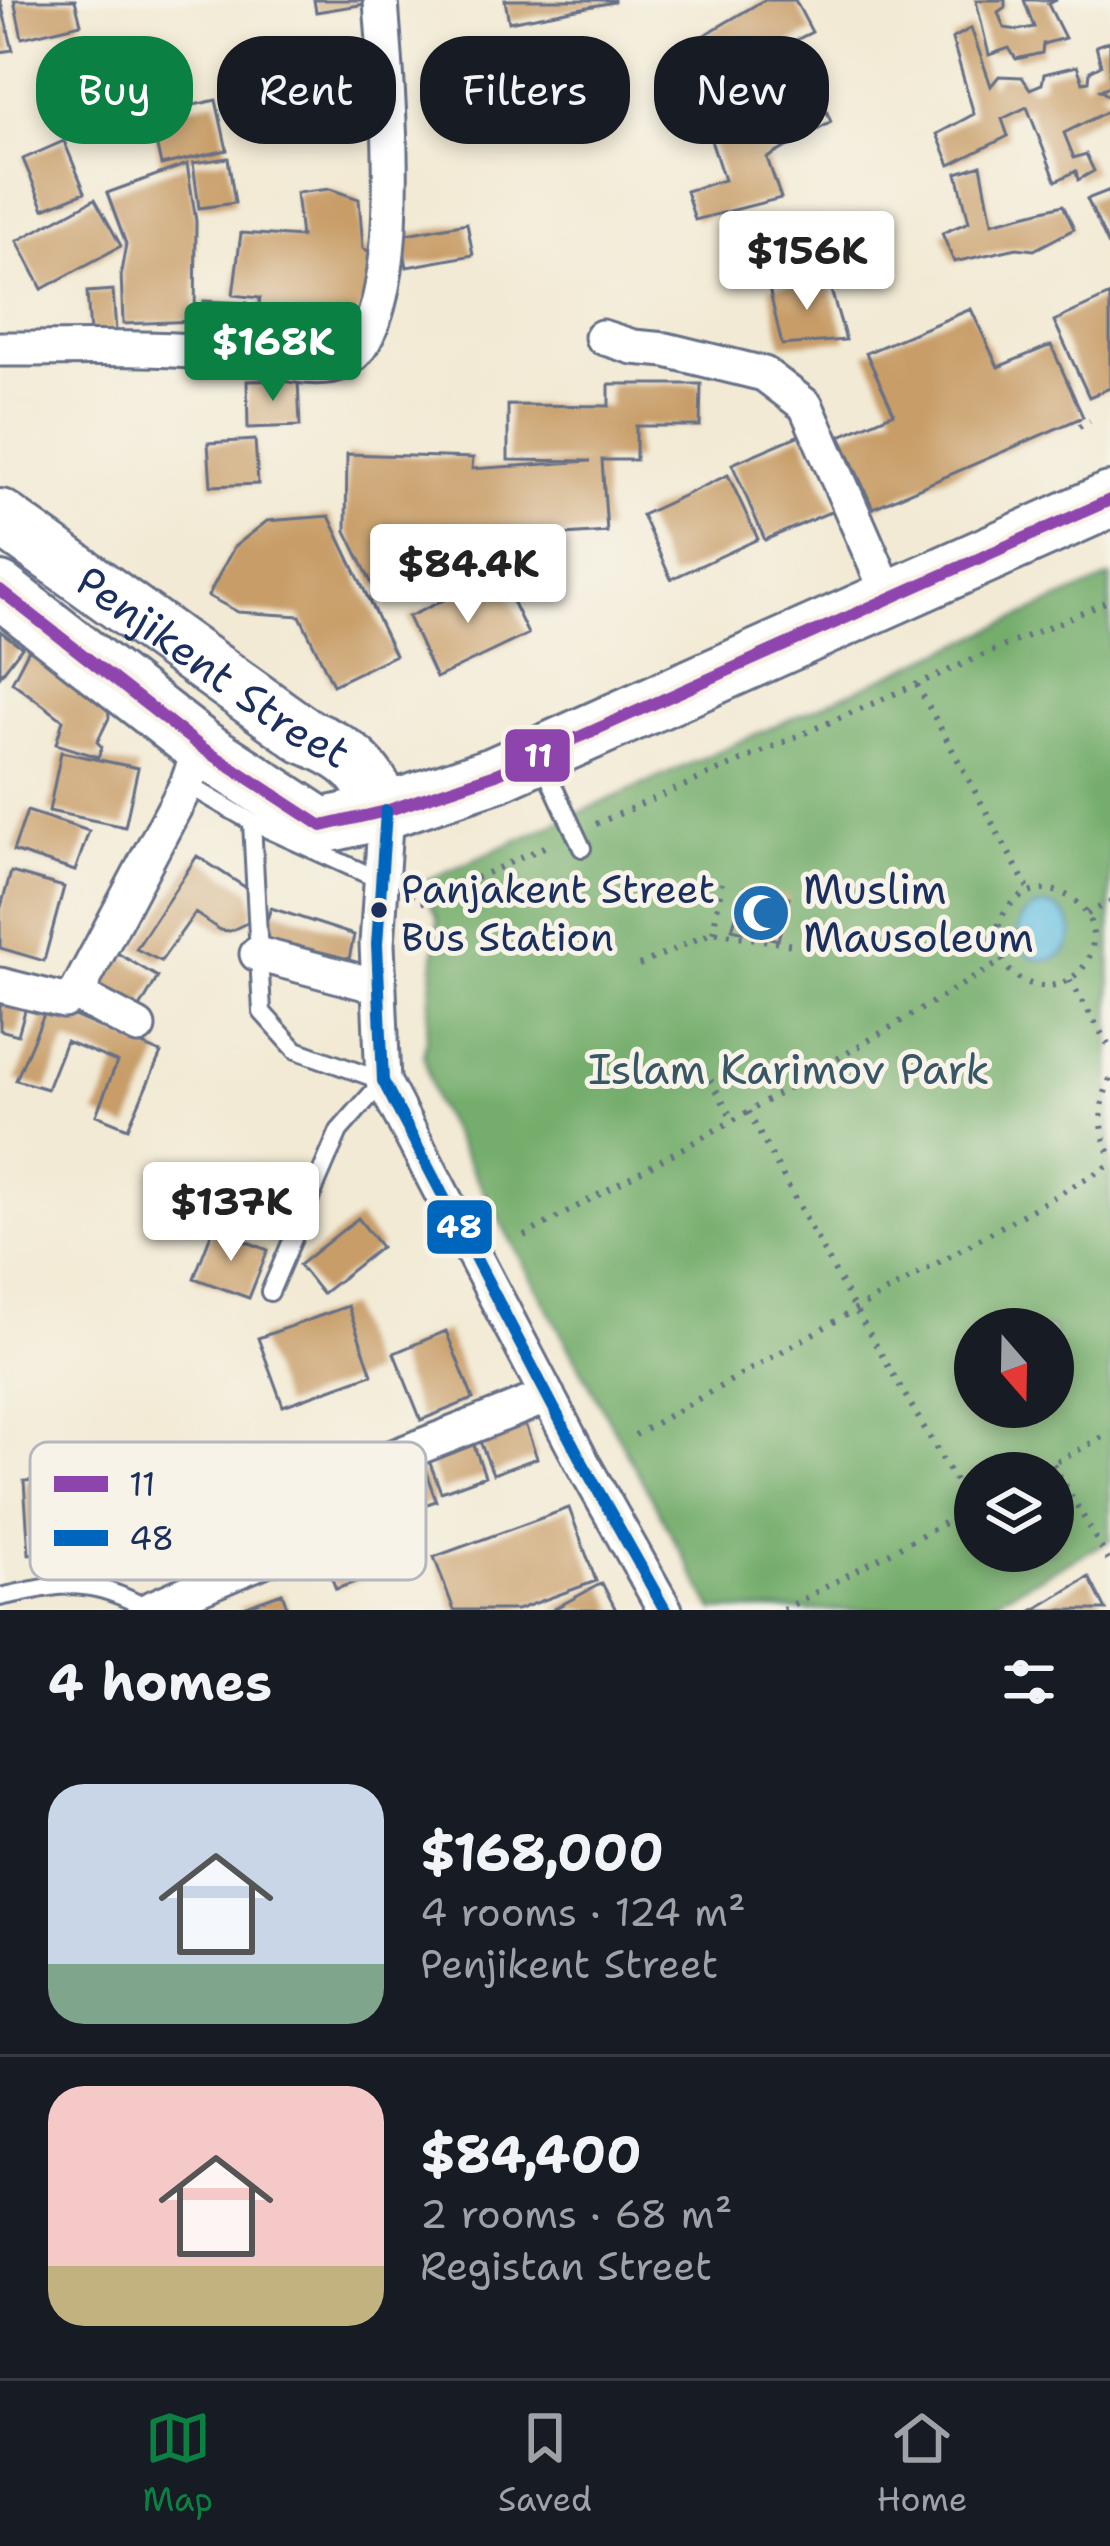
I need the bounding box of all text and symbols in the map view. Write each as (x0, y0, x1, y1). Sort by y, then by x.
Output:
chip: Buy (36, 36, 193, 144)
chip: Rent (217, 36, 396, 144)
chip: Filters (420, 36, 630, 144)
chip: New (654, 36, 829, 144)
pin: $156K (723, 211, 891, 313)
text: $156K (746, 224, 868, 276)
pin: $168K (189, 302, 357, 404)
text: $168K (211, 315, 335, 367)
pin: $84.4K (370, 524, 566, 626)
text: $84.4K (397, 537, 539, 589)
street label: Penjikent Street (65, 553, 361, 781)
line badge: 11 (503, 727, 572, 784)
text: 11 (523, 733, 553, 778)
place label: Muslim Mausoleum (803, 861, 1034, 965)
place label: Panjakent Street Bus Station (401, 863, 715, 963)
mosque icon: Muslim Mausoleum (730, 882, 792, 944)
marker: Panjakent Street Bus Station (368, 899, 390, 921)
park label: Islam Karimov Park (588, 1041, 990, 1097)
pin: $137K (147, 1162, 315, 1264)
text: $137K (170, 1175, 292, 1227)
line badge: 48 (425, 1198, 494, 1256)
text: 48 (436, 1204, 482, 1249)
north arrow (954, 1308, 1074, 1428)
map controls (954, 1308, 1074, 1572)
legend (30, 1442, 426, 1580)
button: layers (954, 1452, 1074, 1572)
text: 11 (129, 1462, 155, 1507)
text: 48 (129, 1516, 174, 1561)
text: 4 homes (48, 1648, 272, 1716)
icon: filters (996, 1649, 1062, 1715)
text: $168,000 (420, 1818, 664, 1886)
icon: home (144, 1832, 288, 1976)
text: 4 rooms · 124 m² (420, 1886, 746, 1938)
text: Penjikent Street (420, 1938, 718, 1990)
text: $84,400 (420, 2120, 642, 2188)
icon: home (144, 2134, 288, 2278)
text: 2 rooms · 68 m² (420, 2188, 732, 2240)
text: Registan Street (420, 2240, 712, 2292)
tab: Map (142, 2405, 213, 2522)
tab: Saved (498, 2405, 592, 2522)
tab: Home (877, 2405, 967, 2522)

